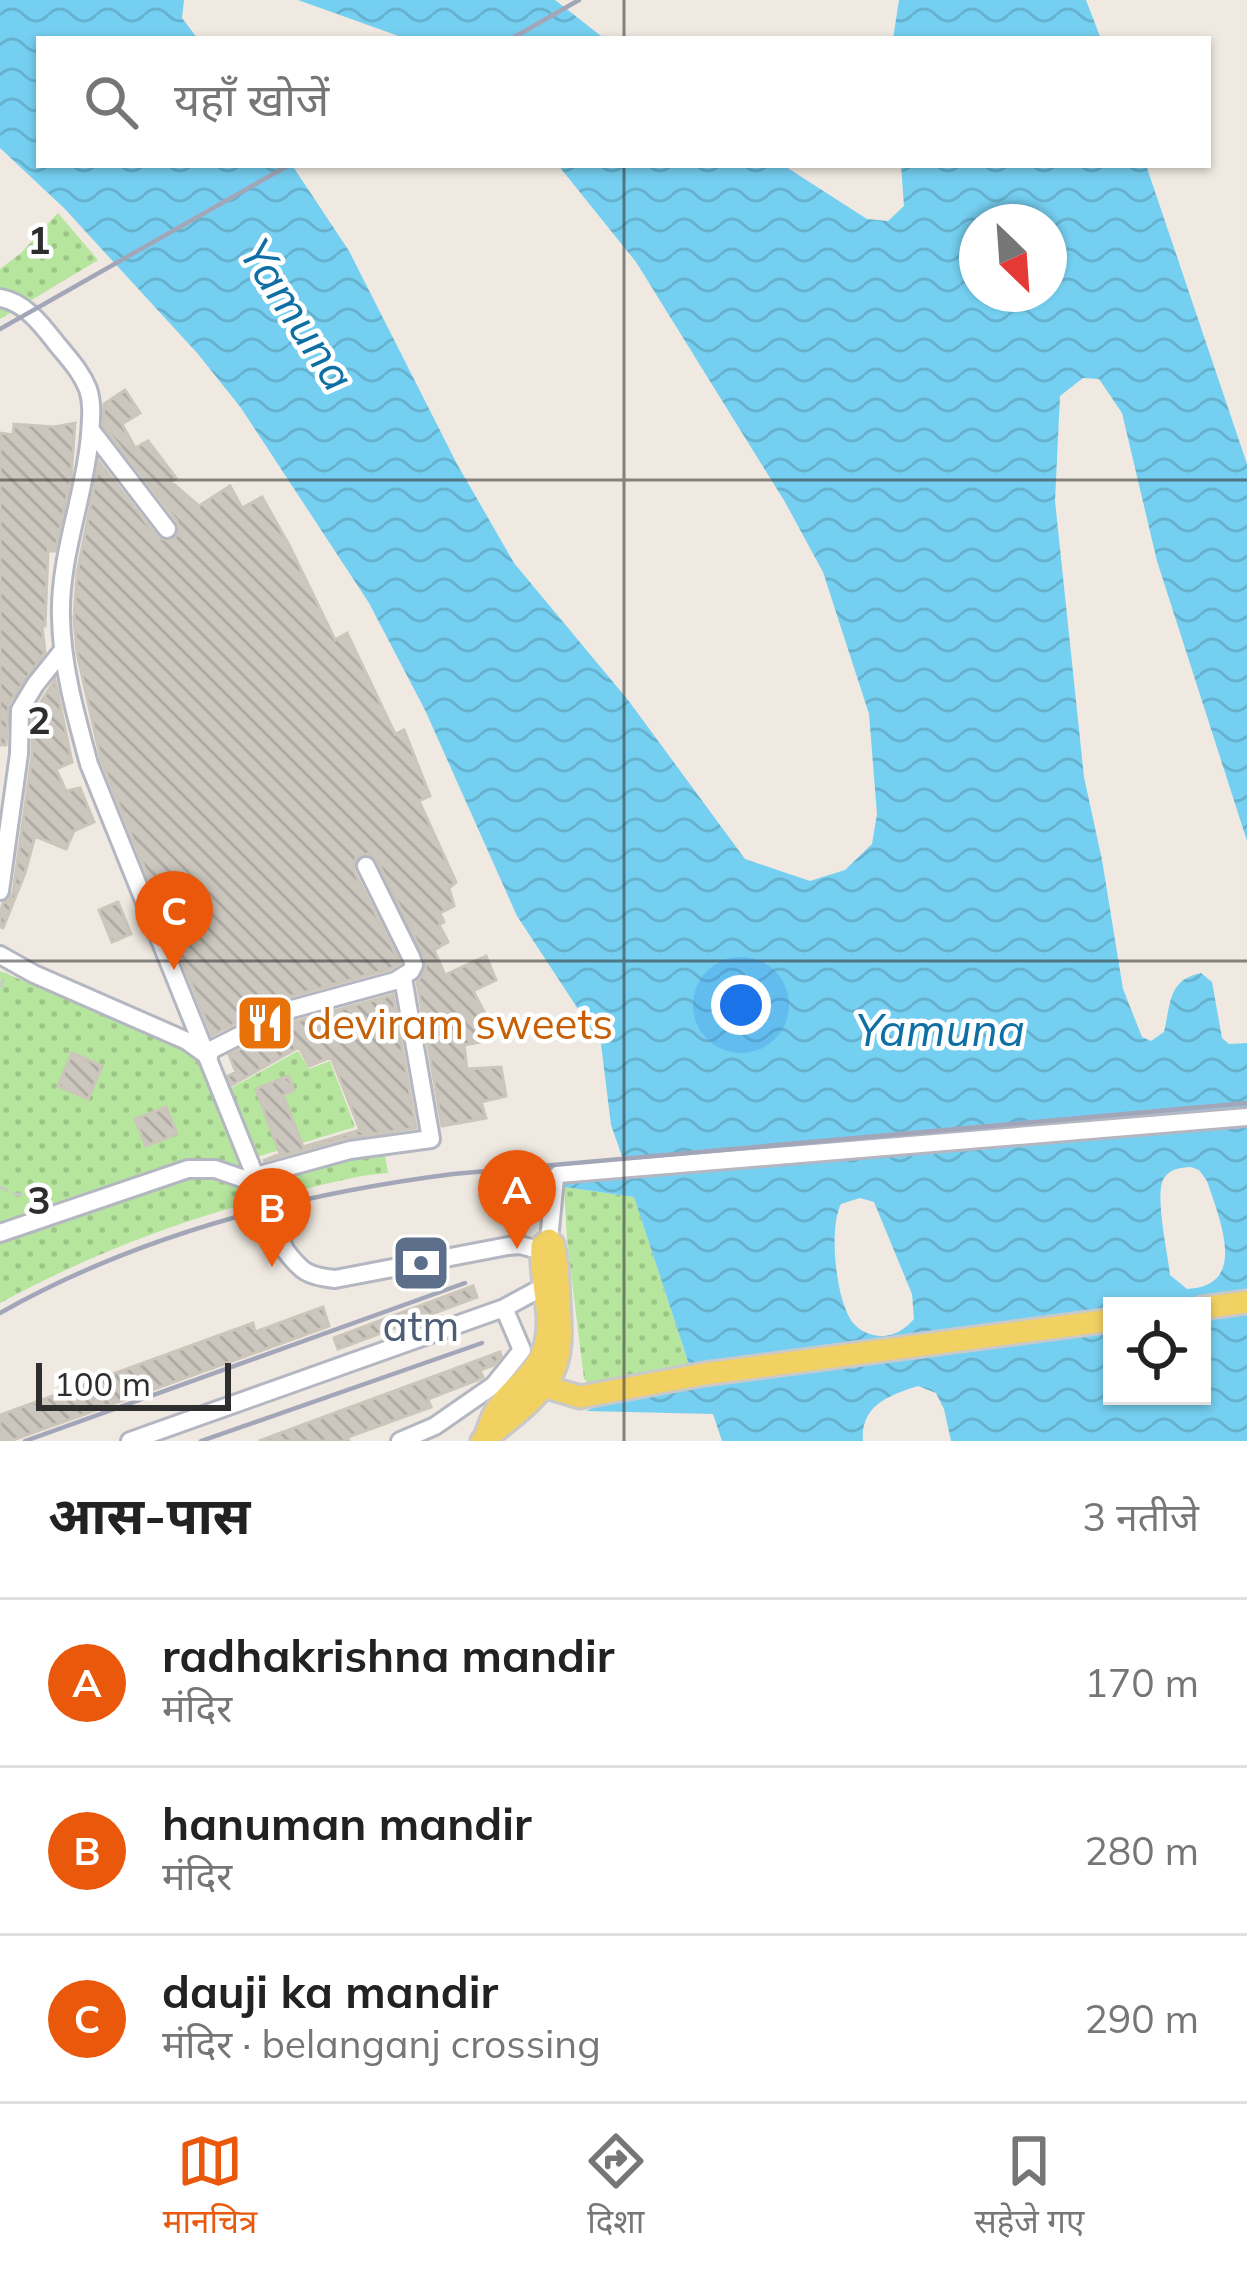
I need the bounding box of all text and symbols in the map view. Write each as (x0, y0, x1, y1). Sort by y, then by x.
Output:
search box (36, 36, 1211, 168)
icon: search (78, 69, 144, 135)
text: यहाँ खोजें (174, 71, 329, 127)
north arrow (959, 204, 1067, 312)
text: 1 (27, 215, 51, 264)
water label: Yamuna (228, 228, 368, 400)
text: 2 (27, 695, 51, 744)
pin: C (135, 871, 213, 970)
your location (711, 975, 771, 1035)
restaurant icon: deviram sweets (234, 992, 296, 1054)
place label: deviram sweets (307, 997, 613, 1050)
water label: Yamuna (855, 1001, 1025, 1057)
pin: A (478, 1150, 556, 1249)
pin: B (233, 1168, 311, 1267)
text: 3 (27, 1175, 51, 1224)
bank icon: atm (390, 1232, 452, 1294)
map controls (1103, 1297, 1211, 1405)
button: locate (1103, 1297, 1211, 1405)
place label: atm (383, 1299, 459, 1352)
scale bar (36, 1357, 231, 1410)
text: 100 m (54, 1363, 151, 1404)
text: आस-पास (48, 1483, 250, 1547)
text: 3 नतीजे (1083, 1492, 1199, 1541)
text: radhakrishna mandir (162, 1627, 614, 1683)
text: A (72, 1658, 102, 1707)
text: 170 m (1084, 1658, 1199, 1707)
text: मंदिर (162, 1683, 232, 1732)
text: hanuman mandir (162, 1795, 532, 1851)
text: B (74, 1826, 100, 1875)
text: 280 m (1084, 1826, 1199, 1875)
text: मंदिर (162, 1851, 232, 1900)
text: dauji ka mandir (162, 1963, 498, 2019)
text: C (74, 1994, 100, 2043)
text: 290 m (1084, 1994, 1199, 2043)
text: मंदिर · belanganj crossing (162, 2019, 601, 2068)
tab: मानचित्र (163, 2128, 257, 2246)
tab: दिशा (583, 2128, 649, 2246)
tab: सहेजे गए (974, 2128, 1084, 2246)

